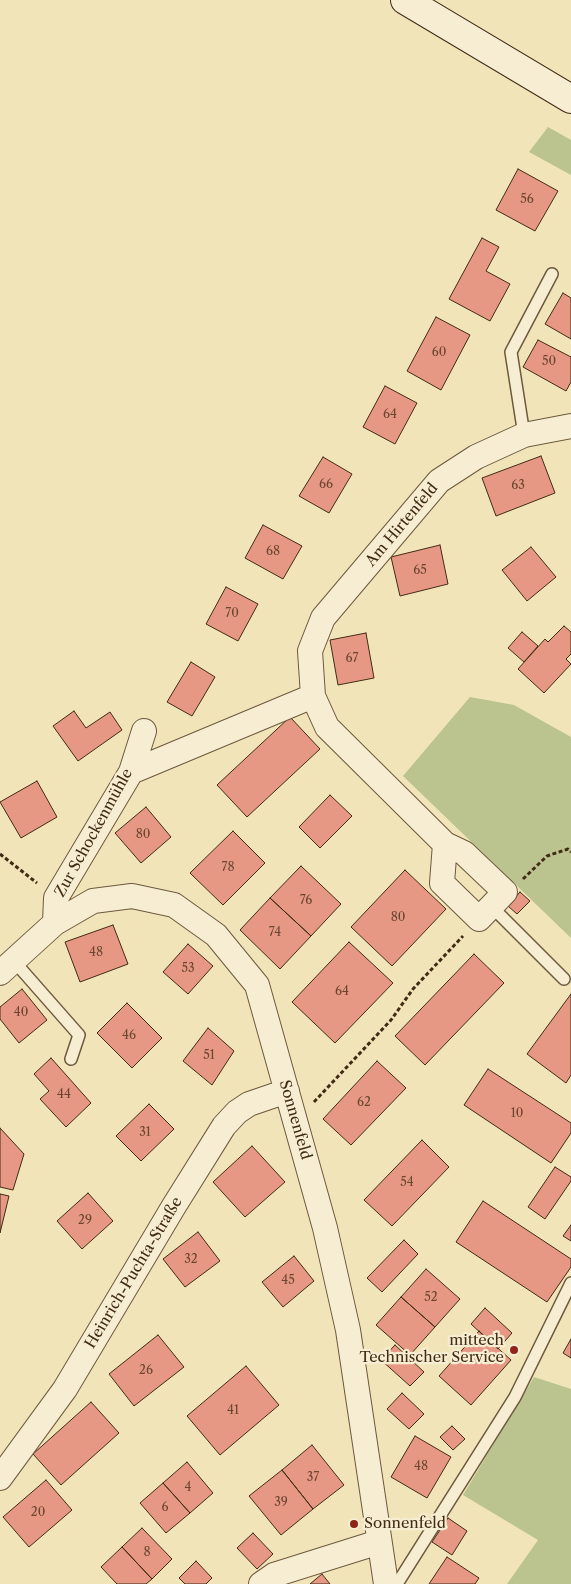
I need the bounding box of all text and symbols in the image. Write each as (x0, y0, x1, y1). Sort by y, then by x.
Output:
house number: 56 (520, 193, 534, 207)
house number: 60 (432, 346, 446, 360)
house number: 50 (542, 355, 556, 369)
house number: 64 (383, 408, 397, 422)
house number: 66 (319, 478, 333, 492)
house number: 63 (511, 479, 525, 493)
street label: Am Hirtenfeld (362, 480, 442, 570)
house number: 68 (266, 545, 280, 559)
house number: 65 (413, 564, 427, 578)
house number: 70 (225, 607, 239, 621)
house number: 67 (346, 652, 358, 666)
street label: Zur Schockenmühle (51, 766, 137, 900)
house number: 80 (136, 828, 150, 842)
house number: 78 (221, 861, 235, 875)
house number: 76 (300, 894, 312, 908)
house number: 80 (391, 911, 405, 925)
house number: 74 (269, 926, 281, 940)
house number: 48 (89, 946, 103, 960)
house number: 53 (181, 962, 195, 976)
house number: 64 (335, 985, 349, 999)
house number: 40 (14, 1006, 28, 1020)
house number: 46 (122, 1029, 136, 1043)
house number: 51 (203, 1049, 215, 1063)
street label: Sonnenfeld (275, 1078, 315, 1162)
house number: 44 (57, 1088, 71, 1102)
house number: 62 (357, 1096, 371, 1110)
house number: 10 (511, 1107, 523, 1121)
house number: 31 (139, 1126, 151, 1140)
house number: 54 (400, 1176, 414, 1190)
street label: Heinrich-Puchta-Straße (82, 1194, 186, 1352)
house number: 29 (78, 1214, 92, 1228)
house number: 32 (184, 1253, 198, 1267)
house number: 45 (281, 1274, 295, 1288)
house number: 52 (424, 1291, 438, 1305)
place label: mittech Technischer Service (359, 1332, 504, 1367)
marker: mittech Technischer Service (508, 1344, 520, 1356)
house number: 26 (139, 1364, 153, 1378)
house number: 41 (227, 1404, 239, 1418)
house number: 48 (414, 1460, 428, 1474)
house number: 37 (307, 1471, 319, 1485)
house number: 4 (185, 1481, 191, 1495)
house number: 39 (274, 1496, 288, 1510)
house number: 6 (161, 1501, 169, 1515)
house number: 20 (31, 1506, 45, 1520)
place label: Sonnenfeld (364, 1515, 446, 1533)
marker: Sonnenfeld (348, 1518, 360, 1530)
house number: 8 (143, 1546, 151, 1560)

